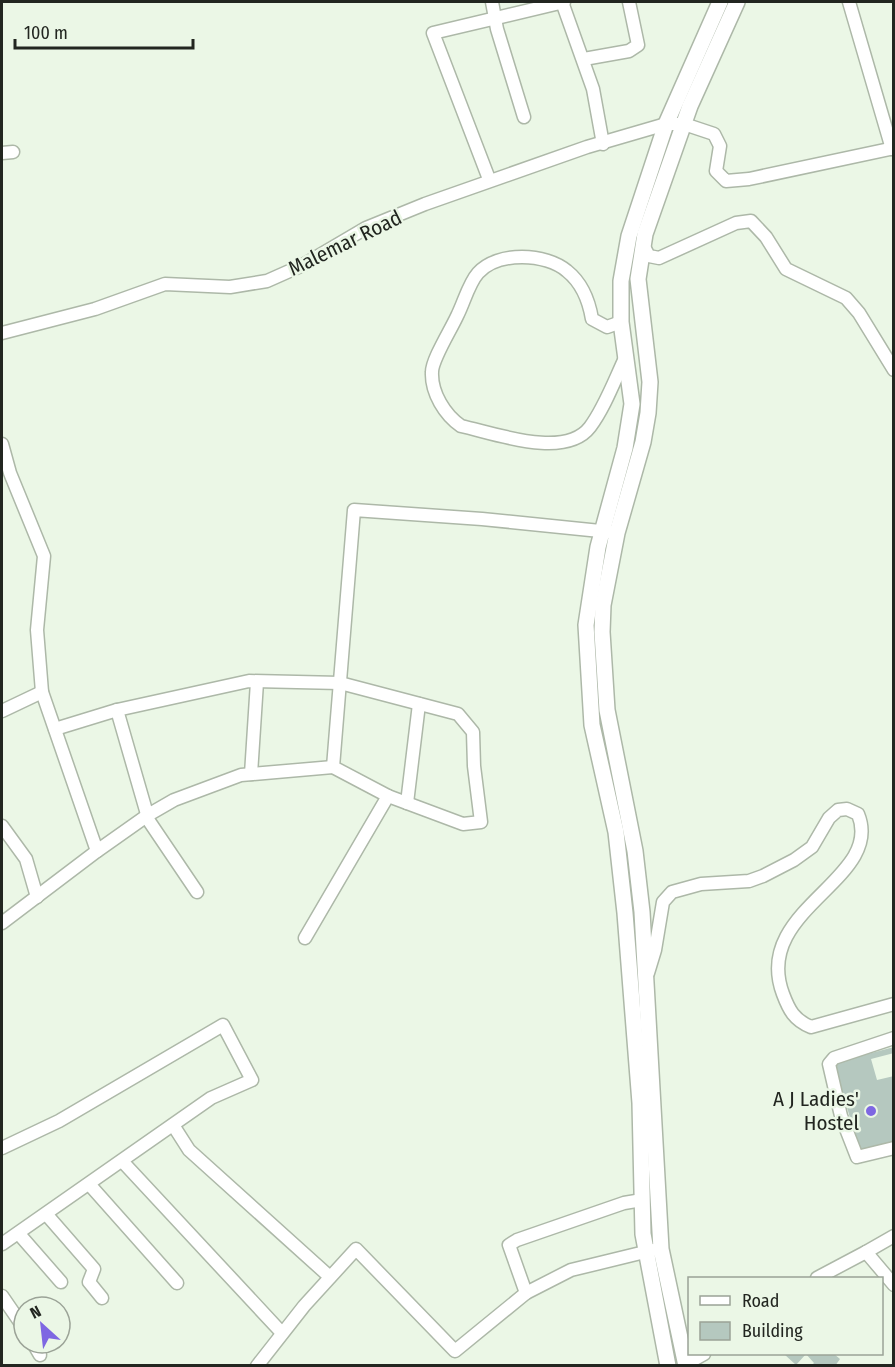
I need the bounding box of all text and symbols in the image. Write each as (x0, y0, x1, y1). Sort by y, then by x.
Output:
scale bar (15, 12, 194, 50)
text: 100 m (24, 22, 68, 44)
street label: Malemar Road (284, 204, 406, 282)
place label: A J Ladies' Hostel (773, 1086, 859, 1136)
marker: A J Ladies' Hostel (864, 1104, 878, 1118)
legend (688, 1277, 883, 1355)
text: Road (742, 1290, 779, 1312)
north arrow (12, 1295, 72, 1355)
text: N (27, 1301, 44, 1323)
text: Building (742, 1320, 803, 1342)

